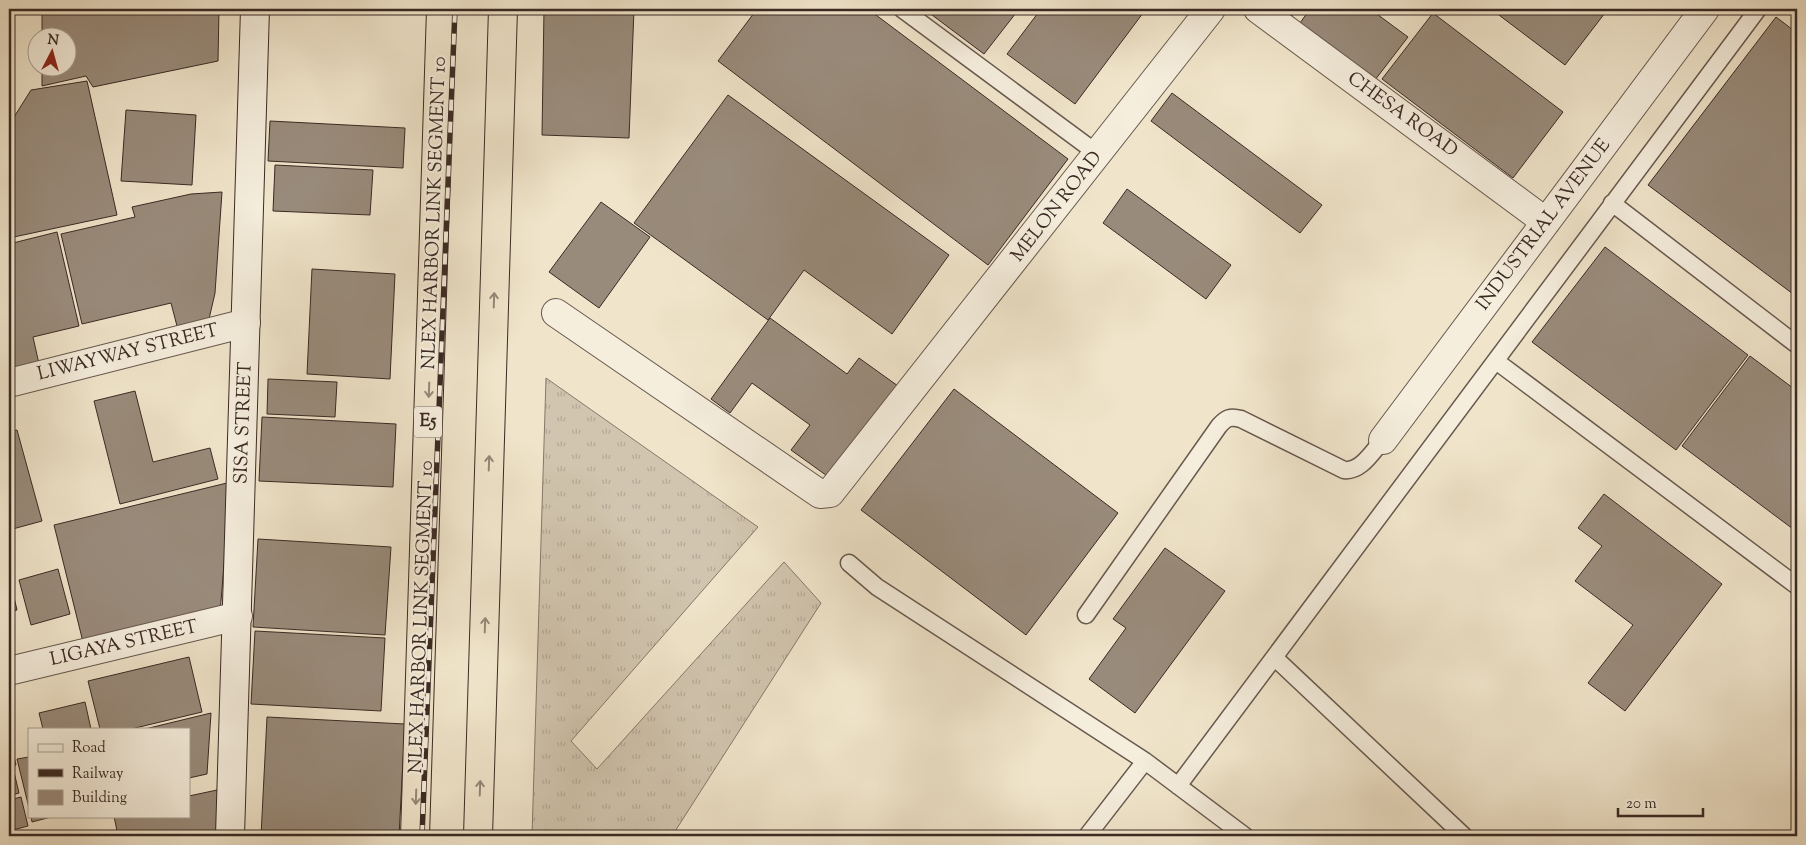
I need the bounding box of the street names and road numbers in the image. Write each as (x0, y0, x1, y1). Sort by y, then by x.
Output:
street label: NLEX HARBOR LINK SEGMENT 10 (416, 56, 454, 370)
street label: CHESA ROAD (1341, 66, 1463, 164)
street label: INDUSTRIAL AVENUE (1470, 133, 1618, 317)
street label: MELON ROAD (1005, 146, 1109, 268)
street label: LIWAYWAY STREET (35, 317, 221, 389)
street label: SISA STREET (228, 361, 260, 485)
road number: E5 (414, 407, 442, 438)
street label: NLEX HARBOR LINK SEGMENT 10 (403, 460, 441, 774)
street label: LIGAYA STREET (47, 614, 201, 674)

